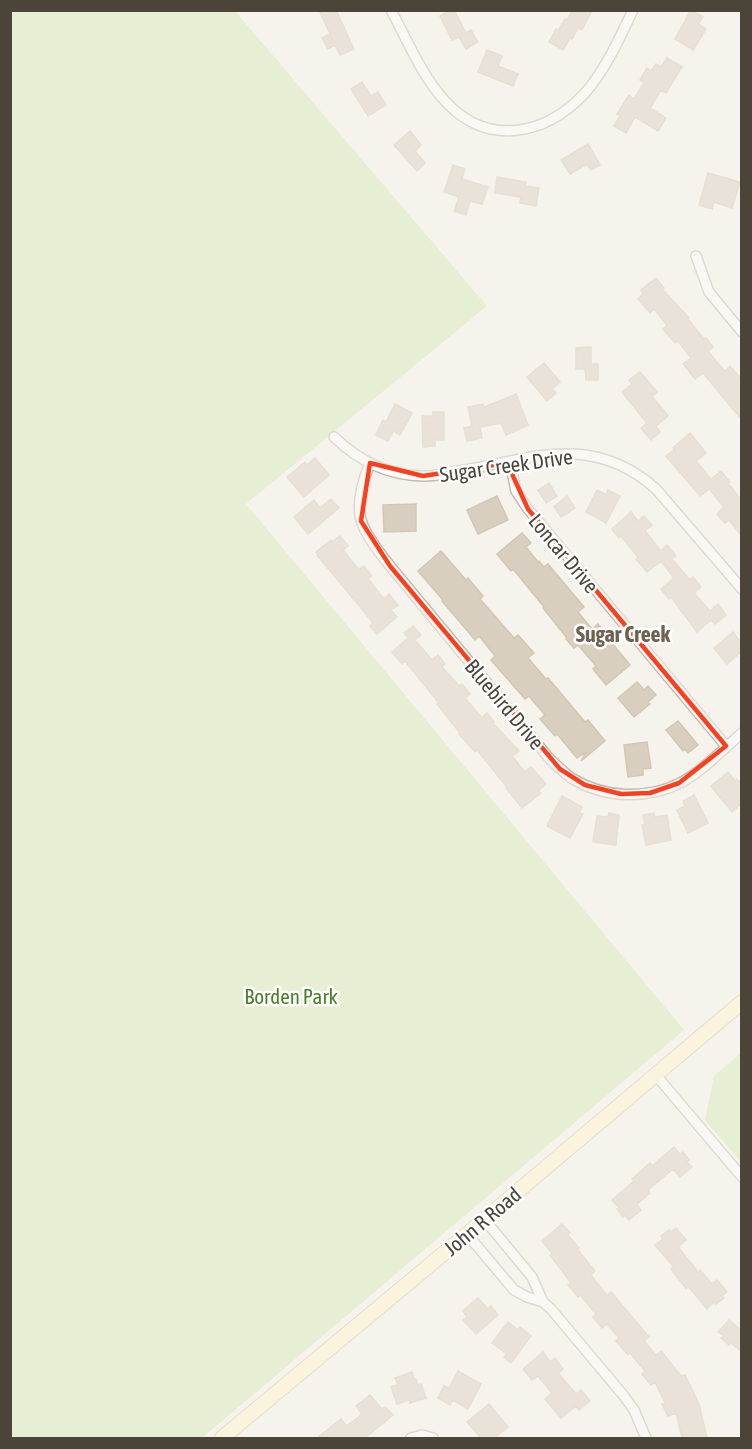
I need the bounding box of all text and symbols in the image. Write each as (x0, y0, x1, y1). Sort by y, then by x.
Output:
street label: Sugar Creek Drive (438, 444, 574, 486)
street label: Loncar Drive (524, 509, 604, 597)
district label: Sugar Creek (576, 621, 671, 647)
street label: Bluebird Drive (461, 654, 549, 754)
park label: Borden Park (244, 984, 338, 1008)
street label: John R Road (439, 1182, 525, 1260)

